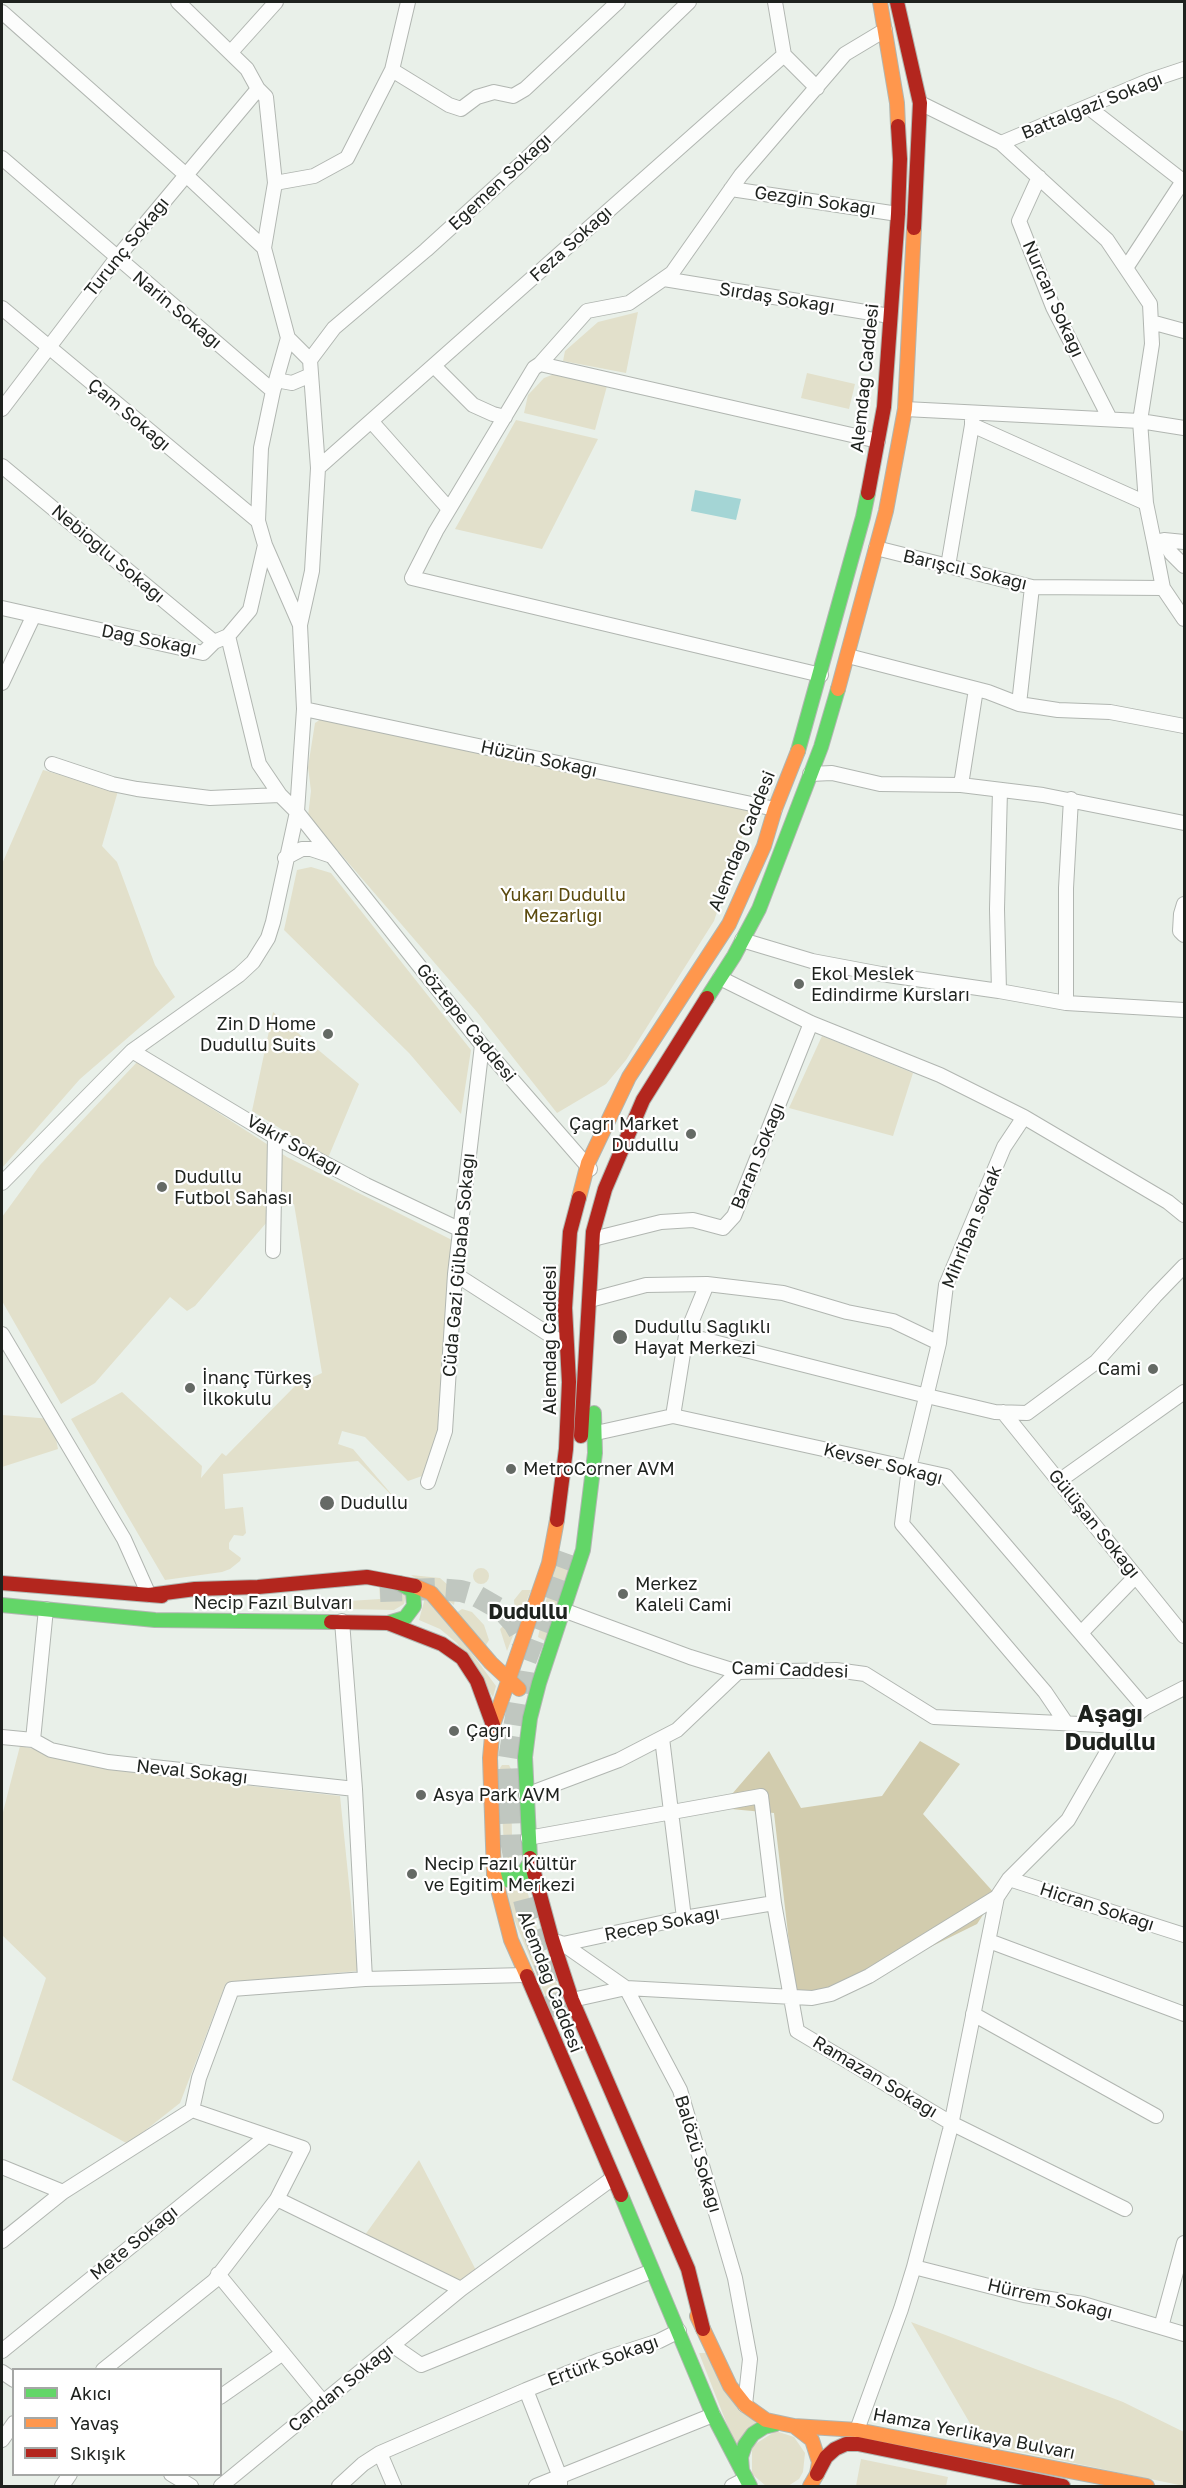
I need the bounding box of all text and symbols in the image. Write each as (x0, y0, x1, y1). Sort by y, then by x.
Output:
street label: Battalgazi Sokağı (1018, 68, 1166, 144)
street label: Egemen Sokağı (444, 129, 556, 235)
street label: Gezgin Sokağı (753, 182, 877, 220)
street label: Turunç Sokağı (80, 193, 174, 301)
street label: Feza Sokağı (525, 201, 617, 287)
street label: Nurcan Sokağı (1018, 237, 1088, 361)
street label: Narin Sokağı (128, 266, 226, 354)
street label: Sırdaş Sokağı (718, 278, 836, 318)
street label: Alemdağ Caddesi (846, 302, 884, 454)
street label: Çam Sokağı (83, 374, 175, 456)
street label: Nebioğlu Sokağı (47, 500, 169, 608)
street label: Barışcıl Sokağı (901, 545, 1029, 595)
street label: Dağ Sokağı (99, 620, 199, 660)
street label: Hüzün Sokağı (479, 736, 599, 782)
street label: Alemdağ Caddesi (704, 768, 780, 914)
park label: Yukarı Dudullu Mezarlığı (500, 884, 626, 926)
street label: Göztepe Caddesi (412, 959, 520, 1087)
place label: Ekol Meslek Edindirme Kursları (811, 963, 970, 1006)
marker: Ekol Meslek Edindirme Kursları (792, 977, 806, 991)
place label: Zin D Home Dudullu Suits (200, 1013, 316, 1056)
marker: Zin D Home Dudullu Suits (321, 1027, 335, 1041)
street label: Baran Sokağı (727, 1099, 789, 1213)
street label: Vakıf Sokağı (243, 1110, 345, 1180)
place label: Çağrı Market Dudullu (569, 1113, 679, 1156)
marker: Çağrı Market Dudullu (684, 1127, 698, 1141)
street label: Cüda Gazi Gülbaba Sokağı (438, 1152, 480, 1378)
street label: Mihriban sokak (938, 1162, 1006, 1292)
place label: Dudullu Futbol Sahası (174, 1166, 292, 1208)
marker: Dudullu Futbol Sahası (155, 1180, 169, 1194)
street label: Alemdağ Caddesi (539, 1265, 561, 1415)
place label: Dudullu Sağlıklı Hayat Merkezi (634, 1316, 770, 1358)
marker: Dudullu Sağlıklı Hayat Merkezi (611, 1328, 629, 1346)
place label: Cami (1098, 1358, 1141, 1380)
marker: Cami (1146, 1362, 1160, 1376)
place label: İnanç Türkeş İlkokulu (202, 1367, 312, 1410)
marker: İnanç Türkeş İlkokulu (183, 1381, 197, 1395)
street label: Kevser Sokağı (821, 1439, 945, 1489)
place label: MetroCorner AVM (523, 1458, 675, 1480)
marker: MetroCorner AVM (504, 1462, 518, 1476)
street label: Gülüşan Sokağı (1043, 1465, 1145, 1583)
place label: Dudullu (340, 1492, 408, 1514)
marker: Dudullu (318, 1494, 336, 1512)
place label: Merkez Kaleli Cami (635, 1573, 732, 1616)
marker: Merkez Kaleli Cami (616, 1587, 630, 1601)
street label: Necip Fazıl Bulvarı (193, 1592, 353, 1614)
district label: Dudullu (488, 1599, 568, 1625)
street label: Cami Caddesi (731, 1657, 849, 1683)
district label: Aşağı Dudullu (1065, 1700, 1155, 1756)
place label: Çağrı (466, 1720, 511, 1742)
marker: Çağrı (447, 1724, 461, 1738)
street label: Neval Sokağı (135, 1755, 249, 1789)
place label: Asya Park AVM (433, 1784, 560, 1806)
marker: Asya Park AVM (414, 1788, 428, 1802)
place label: Necip Fazıl Kültür ve Eğitim Merkezi (424, 1853, 577, 1896)
marker: Necip Fazıl Kültür ve Eğitim Merkezi (405, 1867, 419, 1881)
street label: Hicran Sokağı (1037, 1878, 1157, 1936)
street label: Recep Sokağı (603, 1902, 721, 1946)
street label: Alemdağ Caddesi (513, 1908, 587, 2056)
street label: Ramazan Sokağı (809, 2031, 941, 2123)
street label: Balözü Sokağı (670, 2093, 726, 2215)
street label: Mete Sokağı (86, 2201, 182, 2285)
street label: Hürrem Sokağı (985, 2274, 1115, 2324)
street label: Ertürk Sokağı (545, 2331, 661, 2391)
street label: Candan Sokağı (284, 2339, 398, 2437)
legend (12, 2368, 222, 2476)
text: Akıcı (70, 2382, 112, 2404)
street label: Hamza Yerlikaya Bulvarı (871, 2404, 1077, 2464)
text: Yavaş (70, 2412, 119, 2434)
text: Sıkışık (70, 2442, 126, 2464)

